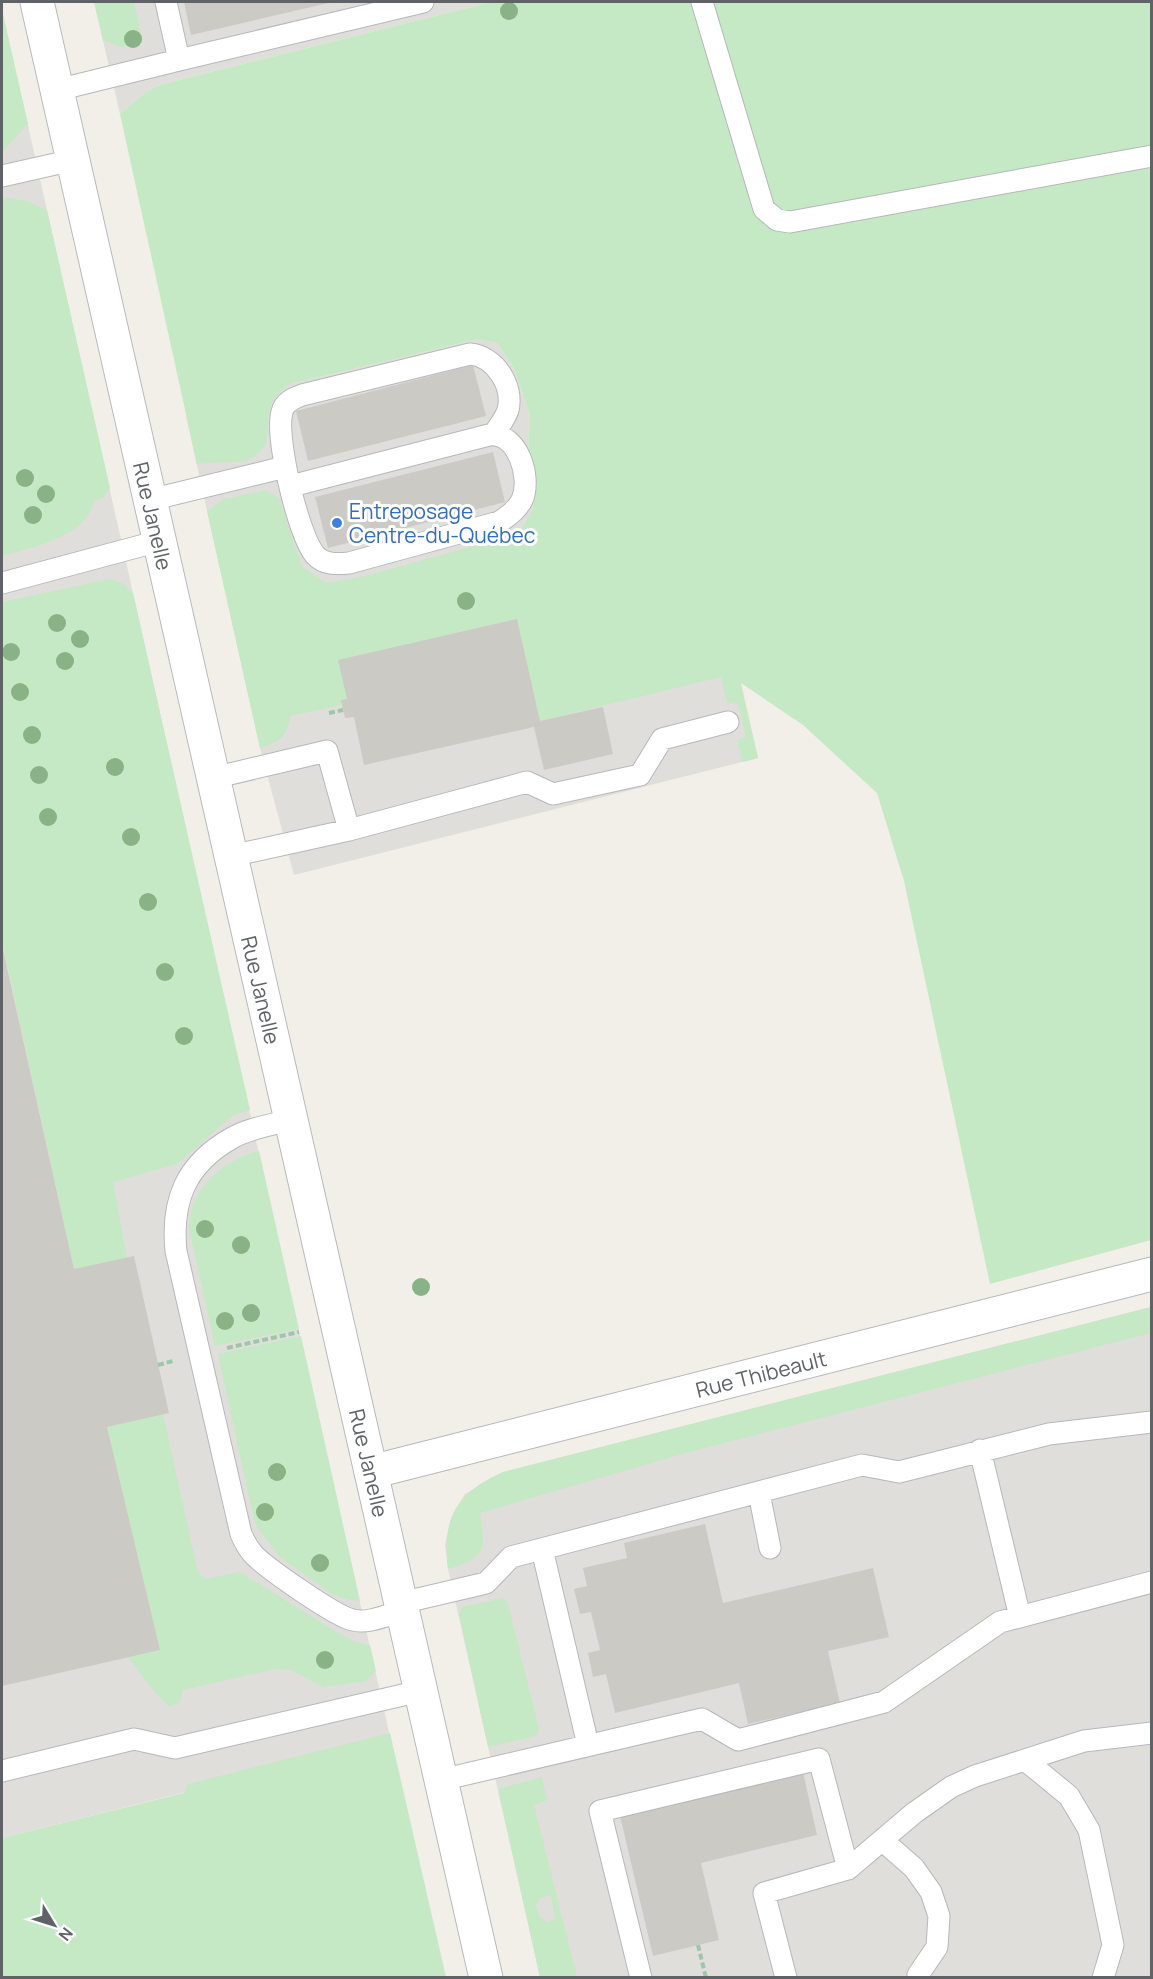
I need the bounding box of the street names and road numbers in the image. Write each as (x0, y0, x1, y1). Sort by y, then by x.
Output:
street label: Rue Janelle (127, 459, 179, 573)
street label: Rue Janelle (235, 933, 287, 1047)
street label: Rue Thibeault (693, 1344, 829, 1404)
street label: Rue Janelle (343, 1406, 395, 1520)

